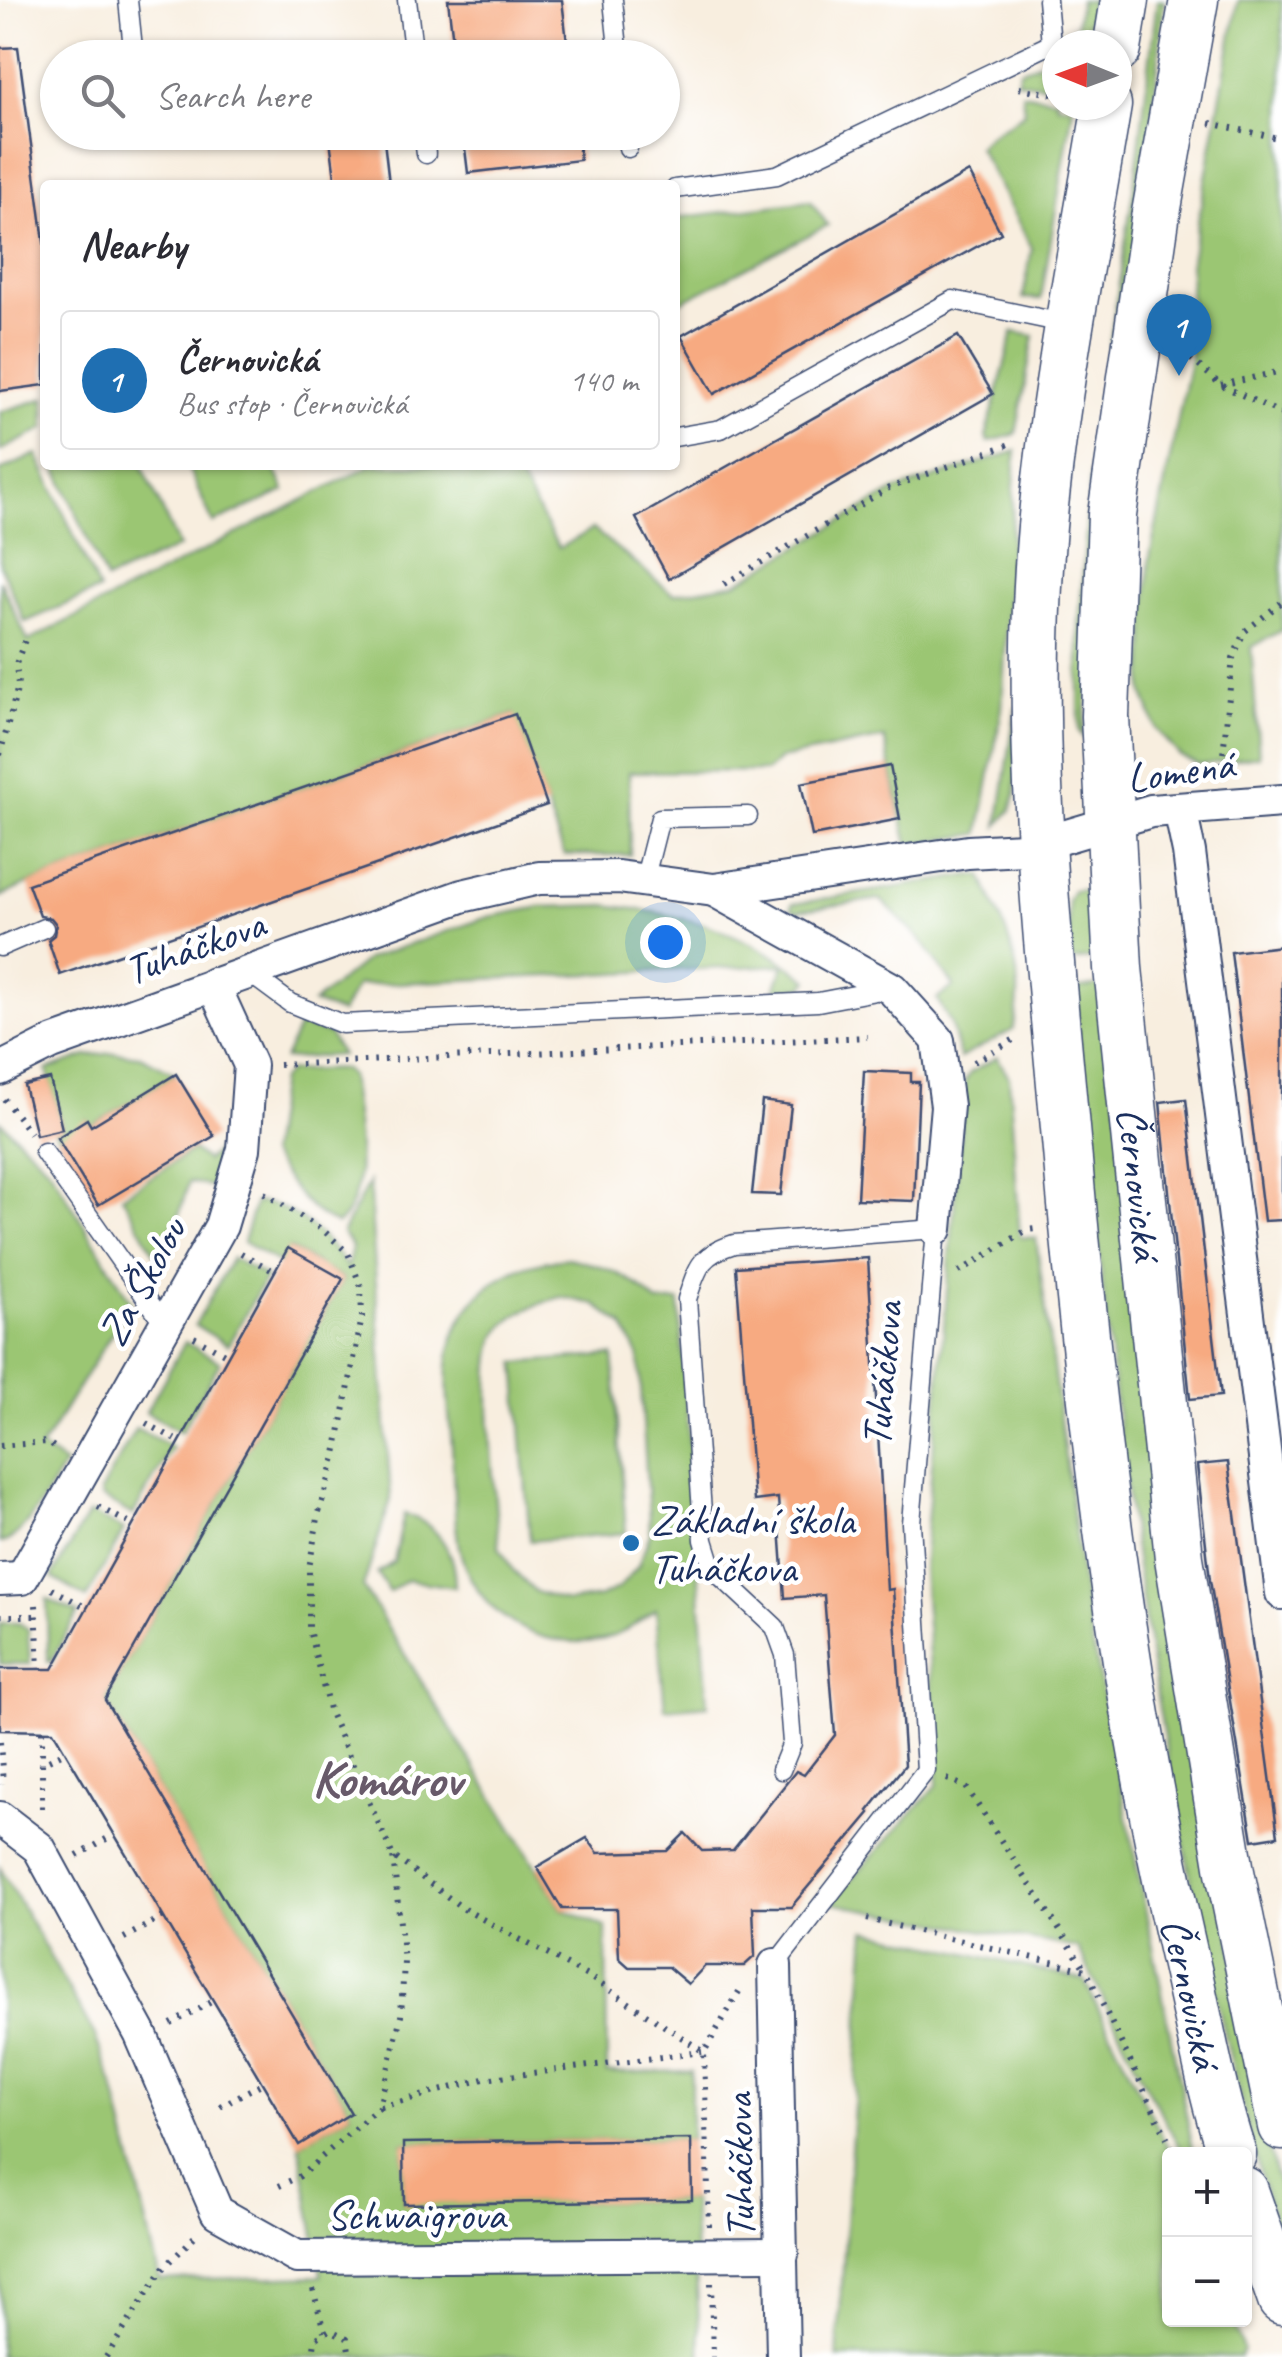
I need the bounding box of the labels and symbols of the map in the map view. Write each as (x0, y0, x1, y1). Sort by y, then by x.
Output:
north arrow (1042, 30, 1132, 120)
pin: 1 (1146, 294, 1212, 376)
street label: Lomená (1123, 737, 1241, 805)
street label: Tuháčkova (117, 897, 275, 997)
your location (640, 917, 691, 968)
street label: Černovická (1105, 1105, 1173, 1267)
street label: Za Školou (86, 1206, 200, 1355)
street label: Tuháčkova (850, 1296, 915, 1449)
place label: Základní škola Tuháčkova (651, 1494, 857, 1595)
marker: Základní škola Tuháčkova (620, 1532, 642, 1554)
district label: Komárov (312, 1746, 467, 1812)
street label: Černovická (1148, 1913, 1234, 2078)
street label: Tuháčkova (712, 2090, 767, 2239)
street label: Schwaigrova (327, 2189, 508, 2242)

